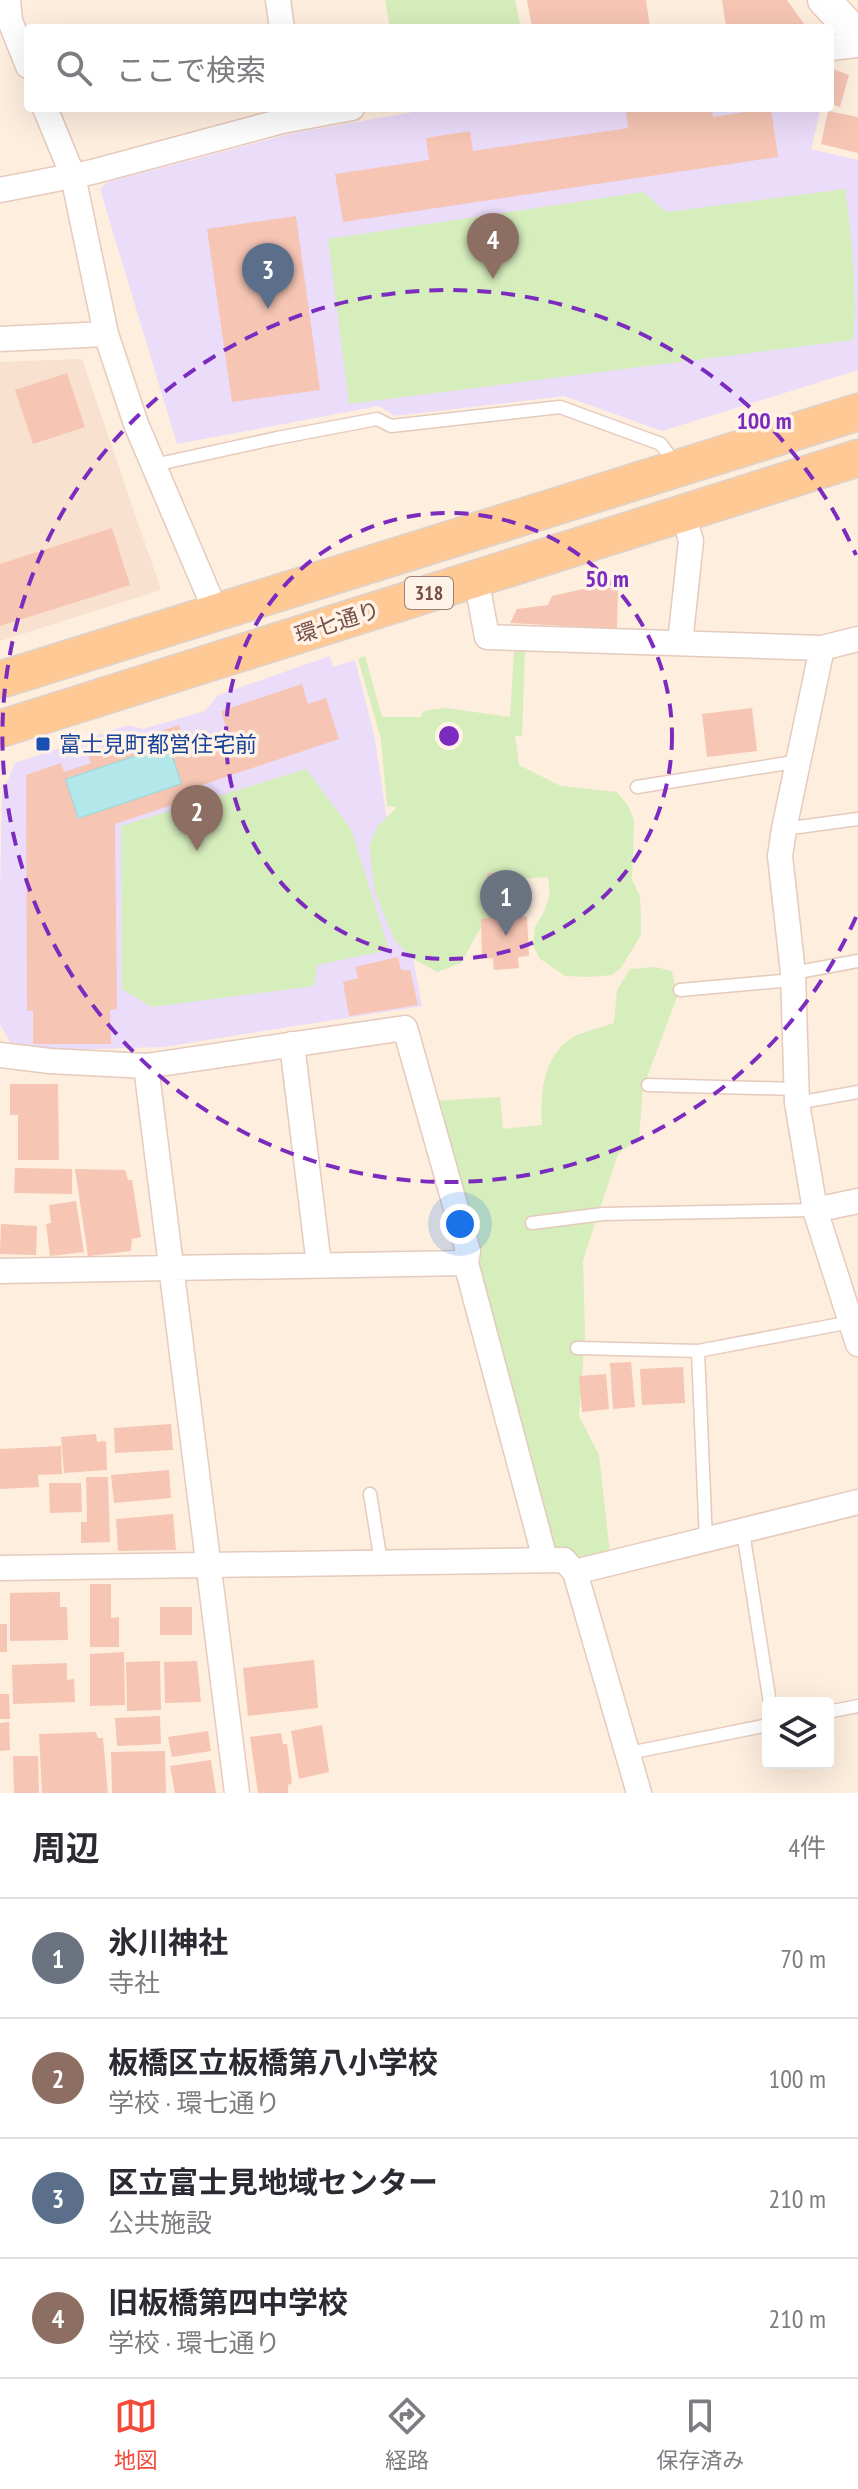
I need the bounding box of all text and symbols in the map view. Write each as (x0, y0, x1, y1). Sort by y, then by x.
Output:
search box (24, 24, 834, 112)
icon: search (52, 46, 96, 90)
text: ここで検索 (116, 50, 266, 89)
pin: 4 (467, 213, 519, 279)
pin: 3 (242, 243, 294, 309)
text: 100 m (736, 405, 792, 436)
text: 50 m (585, 563, 629, 594)
road number: 318 (405, 577, 453, 609)
street label: 環七通り (291, 595, 383, 649)
centre of rings (435, 722, 463, 750)
place label: 富士見町都営住宅前 (59, 730, 257, 758)
marker: 富士見町都営住宅前 (34, 735, 52, 753)
pin: 2 (171, 785, 223, 851)
pin: 1 (480, 870, 532, 936)
your location (440, 1204, 480, 1244)
map controls (762, 1697, 834, 1769)
button: layers (762, 1697, 834, 1769)
text: 周辺 (32, 1825, 100, 1869)
text: 4件 (788, 1831, 826, 1864)
text: 氷川神社 (108, 1922, 228, 1961)
text: 1 (52, 1942, 64, 1975)
text: 70 m (780, 1942, 826, 1975)
text: 寺社 (108, 1966, 160, 1999)
text: 板橋区立板橋第八小学校 (108, 2042, 438, 2081)
text: 2 (52, 2062, 64, 2095)
text: 100 m (768, 2062, 826, 2095)
text: 学校 · 環七通り (108, 2086, 281, 2119)
text: 区立富士見地域センター (108, 2162, 438, 2201)
text: 3 (52, 2182, 64, 2215)
text: 210 m (768, 2182, 826, 2215)
text: 公共施設 (108, 2206, 212, 2239)
text: 旧板橋第四中学校 (108, 2282, 348, 2321)
text: 4 (52, 2302, 64, 2335)
text: 210 m (768, 2302, 826, 2335)
text: 学校 · 環七通り (108, 2326, 281, 2359)
tab: 地図 (114, 2394, 158, 2474)
tab: 経路 (385, 2394, 429, 2474)
tab: 保存済み (656, 2394, 744, 2474)

